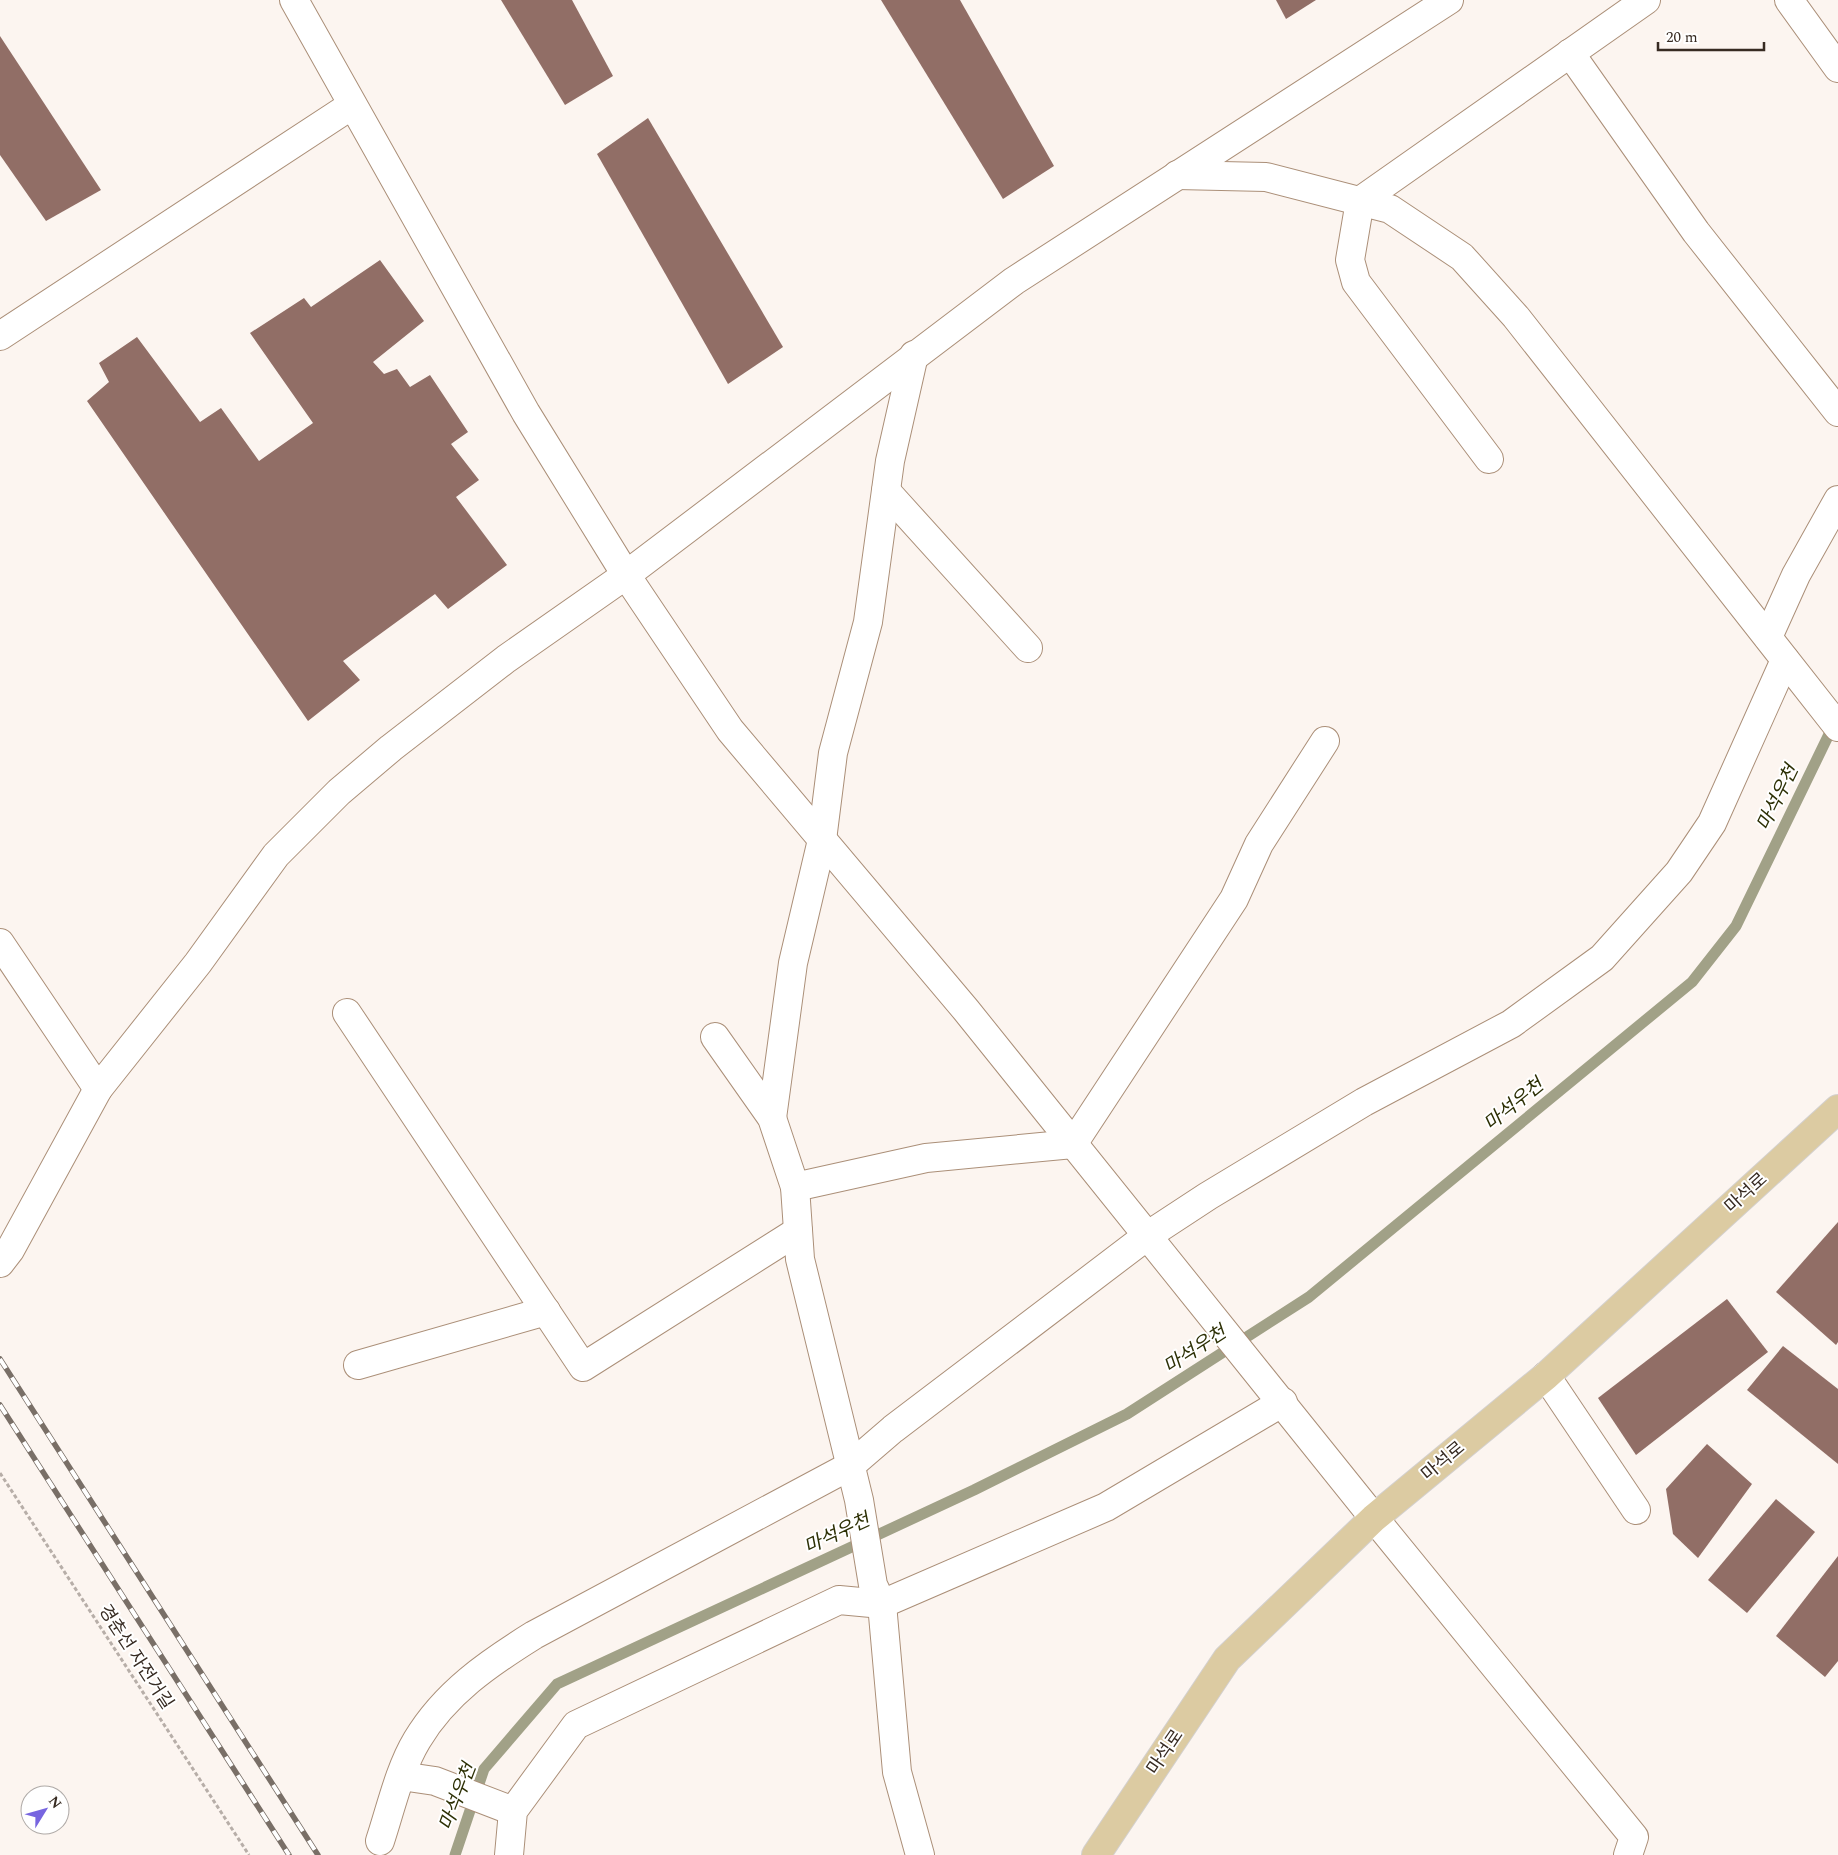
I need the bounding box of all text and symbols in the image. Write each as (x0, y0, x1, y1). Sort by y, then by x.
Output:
scale bar (1658, 20, 1764, 52)
text: 20 m (1666, 26, 1698, 49)
water label: 마석우천 (1750, 759, 1807, 836)
water label: 마석우천 (1478, 1071, 1551, 1138)
street label: 마석로 (1719, 1166, 1773, 1220)
water label: 마석우천 (1158, 1318, 1233, 1381)
street label: 마석로 (1415, 1435, 1471, 1487)
water label: 마석우천 (799, 1505, 876, 1562)
street label: 경춘선 자전거길 (92, 1599, 180, 1715)
street label: 마석로 (1140, 1724, 1190, 1780)
water label: 마석우천 (432, 1758, 485, 1835)
north arrow (20, 1785, 70, 1835)
text: N (43, 1792, 67, 1813)

